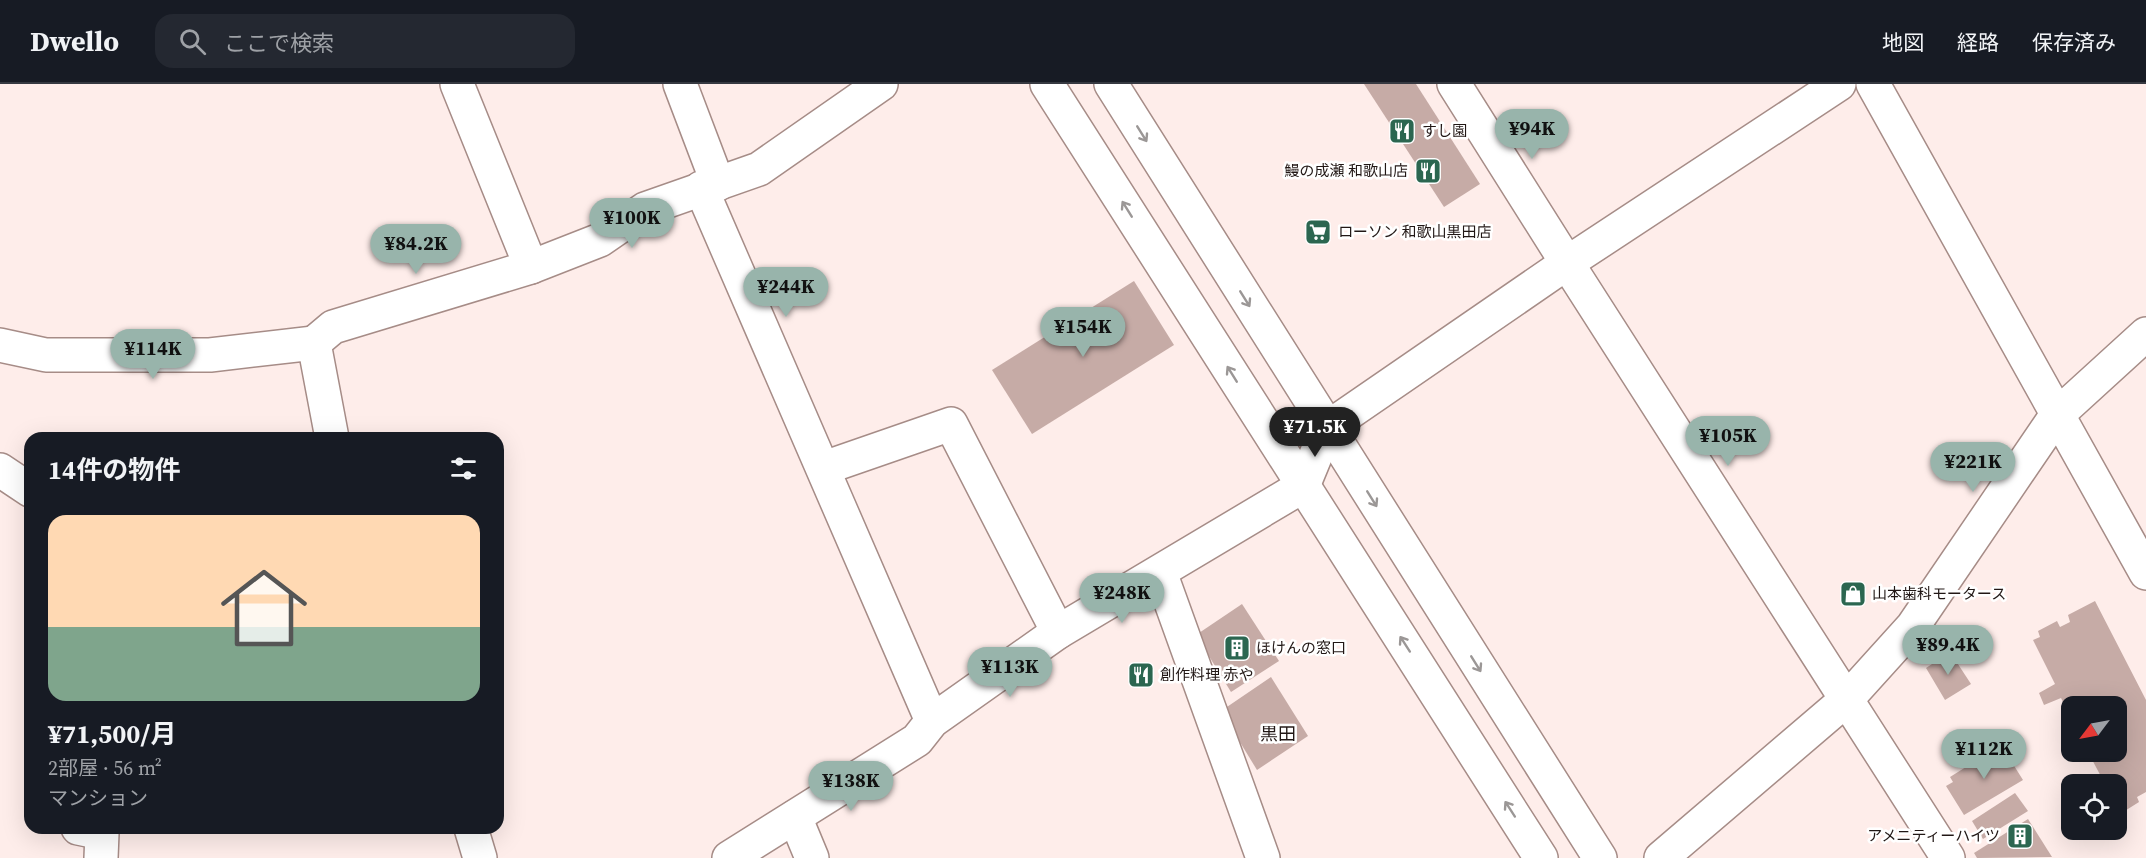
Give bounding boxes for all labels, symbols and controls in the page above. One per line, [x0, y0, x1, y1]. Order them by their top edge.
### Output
search box [155, 14, 575, 68]
text: Dwello [30, 22, 119, 60]
icon: search [176, 25, 209, 58]
text: ここで検索 [224, 28, 334, 58]
text: 地図 [1882, 28, 1924, 57]
text: 経路 [1957, 28, 1999, 57]
text: 保存済み [2032, 28, 2116, 57]
pin: ¥94K [1496, 109, 1568, 160]
text: ¥94K [1509, 114, 1555, 142]
restaurant icon: すし園 [1387, 116, 1417, 146]
place label: すし園 [1422, 120, 1467, 141]
one-way arrow [1135, 125, 1148, 142]
restaurant icon: 鰻の成瀬 和歌山店 [1413, 156, 1443, 186]
place label: 鰻の成瀬 和歌山店 [1285, 160, 1408, 181]
pin: ¥100K [590, 198, 674, 249]
one-way arrow [1121, 201, 1133, 218]
text: ¥100K [603, 203, 661, 231]
supermarket icon: ローソン 和歌山黒田店 [1303, 217, 1333, 247]
place label: ローソン 和歌山黒田店 [1338, 221, 1492, 242]
pin: ¥84.2K [367, 224, 465, 275]
text: ¥84.2K [384, 229, 448, 257]
pin: ¥244K [744, 267, 828, 318]
text: ¥244K [757, 272, 815, 300]
one-way arrow [1240, 290, 1252, 307]
pin: ¥154K [1041, 307, 1125, 358]
text: ¥154K [1054, 312, 1112, 340]
pin: ¥114K [111, 329, 195, 380]
text: ¥114K [124, 334, 182, 362]
one-way arrow [1225, 366, 1237, 383]
pin: ¥71.5K [1266, 407, 1364, 458]
text: ¥71.5K [1283, 412, 1347, 440]
pin: ¥105K [1686, 416, 1770, 467]
text: ¥105K [1699, 421, 1757, 449]
pin: ¥221K [1931, 442, 2015, 493]
text: ¥221K [1944, 447, 2002, 475]
text: 14件の物件 [48, 452, 180, 488]
icon: filters [447, 452, 480, 485]
one-way arrow [1366, 490, 1378, 507]
icon: home [210, 554, 318, 662]
pin: ¥248K [1080, 573, 1164, 624]
text: ¥248K [1093, 578, 1151, 606]
shop icon: 山本歯科モータース [1838, 579, 1868, 609]
place label: 山本歯科モータース [1872, 583, 2006, 604]
pin: ¥89.4K [1899, 625, 1997, 676]
text: ¥89.4K [1916, 630, 1980, 658]
building icon: ほけんの窓口 [1222, 633, 1252, 663]
one-way arrow [1398, 636, 1411, 653]
place label: ほけんの窓口 [1256, 637, 1346, 658]
pin: ¥113K [968, 647, 1052, 698]
text: ¥113K [981, 652, 1039, 680]
one-way arrow [1471, 655, 1483, 672]
restaurant icon: 創作料理 赤や [1126, 660, 1156, 690]
place label: 創作料理 赤や [1160, 664, 1254, 685]
north arrow [2061, 696, 2127, 762]
map controls [2061, 696, 2127, 840]
text: ¥71,500/月 [48, 716, 176, 752]
district label: 黒田 [1260, 721, 1296, 746]
pin: ¥112K [1942, 729, 2026, 780]
text: ¥112K [1955, 734, 2013, 762]
text: 2部屋 · 56 m² [48, 754, 162, 782]
pin: ¥138K [809, 761, 893, 812]
text: ¥138K [822, 766, 880, 794]
button: locate [2061, 774, 2127, 840]
text: マンション [48, 784, 148, 812]
one-way arrow [1503, 801, 1515, 818]
building icon: アメニティーハイツ [2005, 821, 2035, 851]
place label: アメニティーハイツ [1867, 825, 2000, 846]

